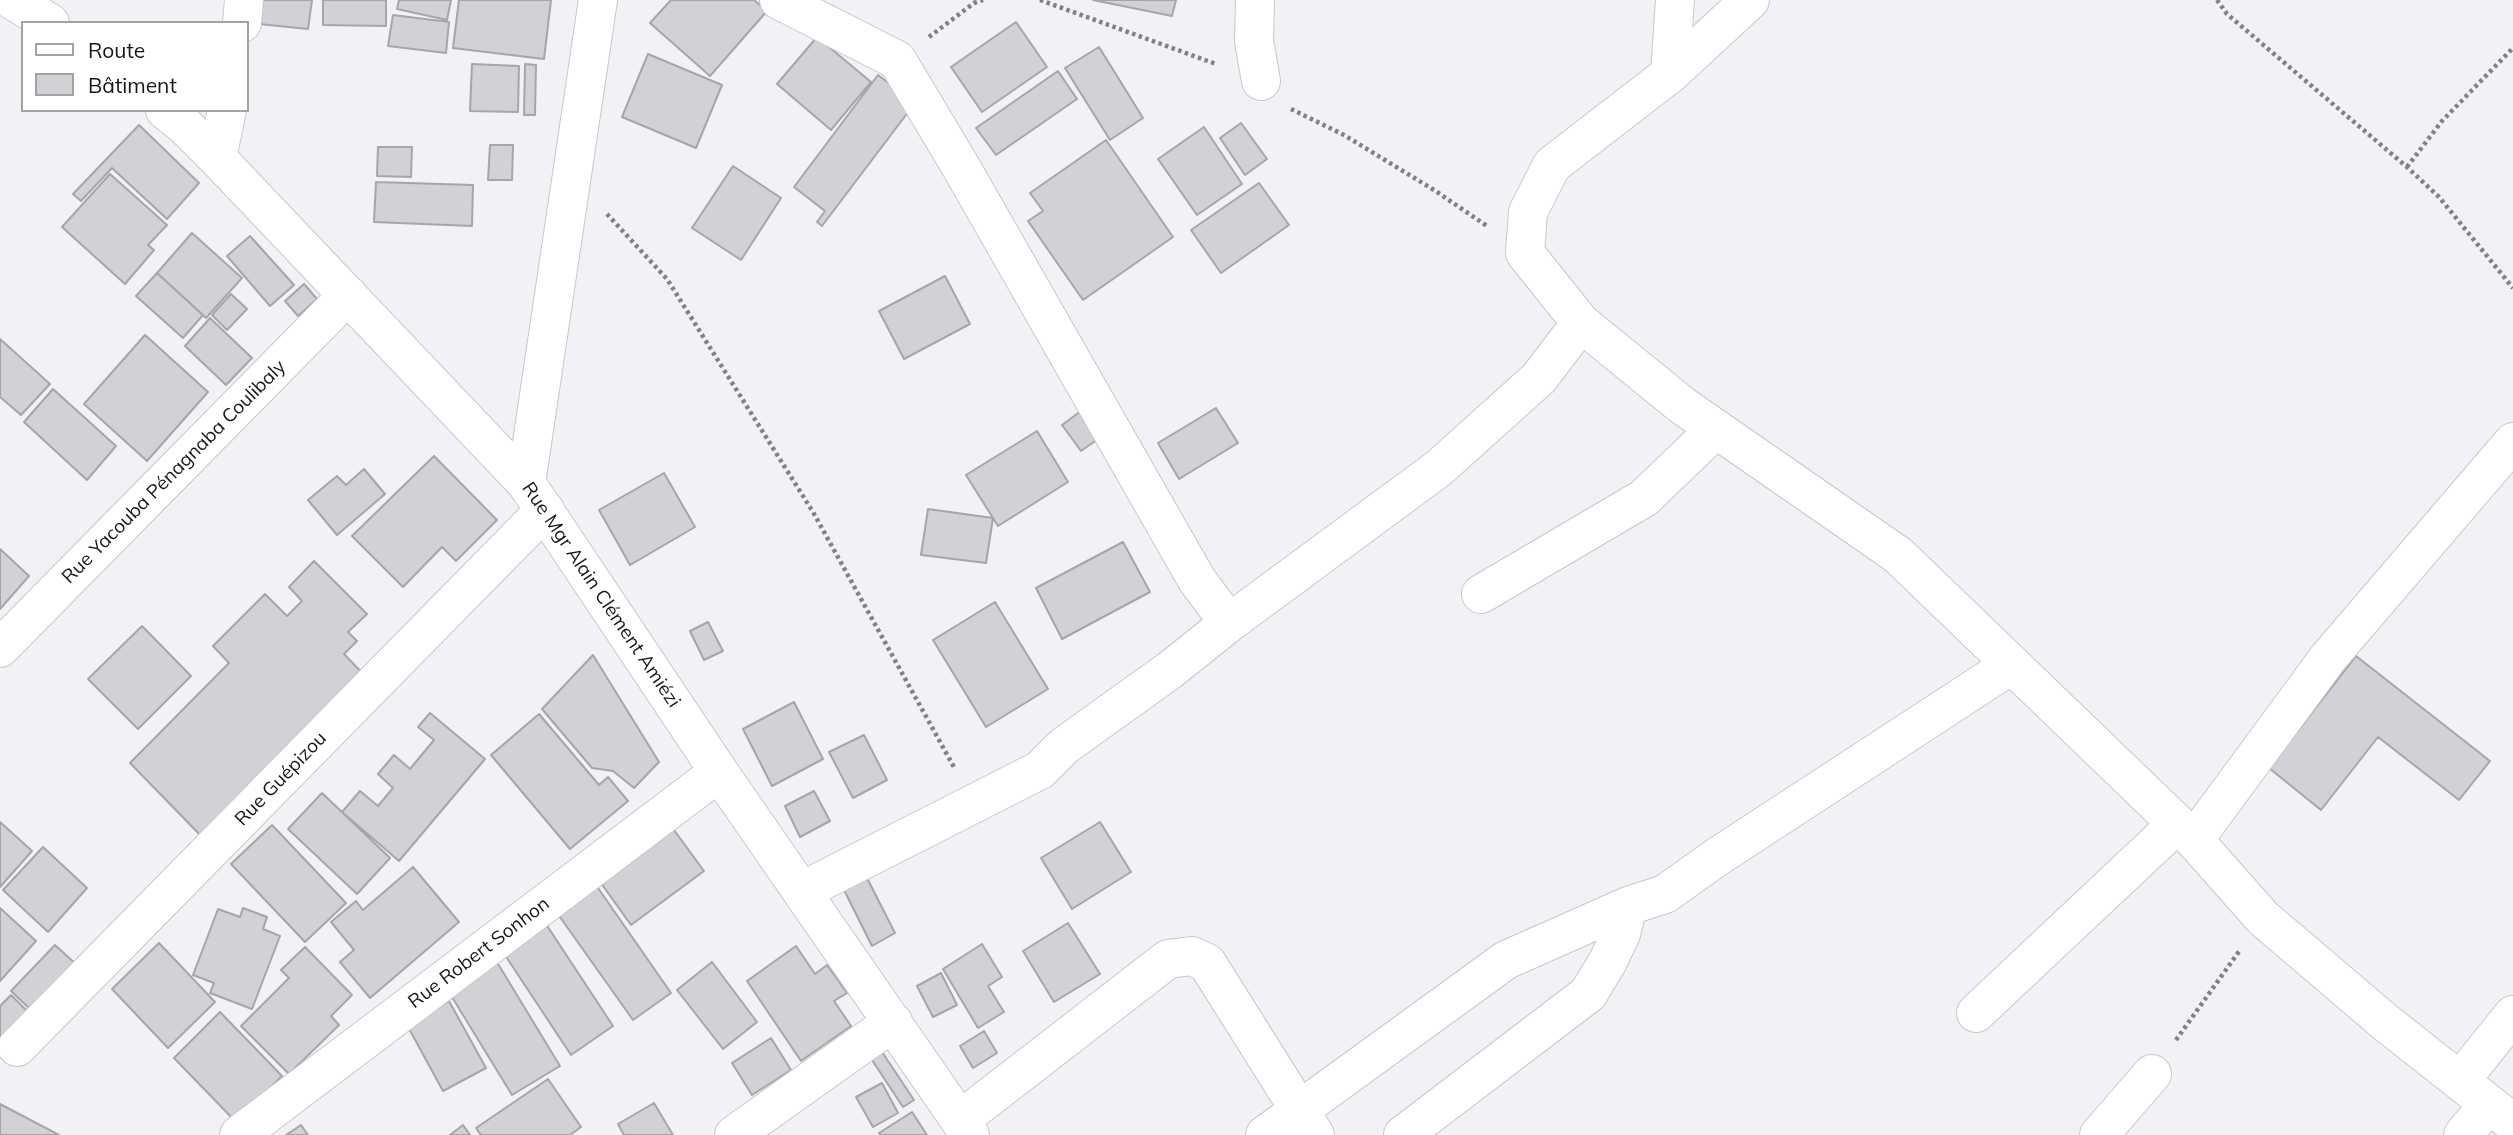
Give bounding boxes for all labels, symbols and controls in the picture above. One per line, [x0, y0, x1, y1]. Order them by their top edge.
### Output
legend [21, 21, 248, 112]
text: Route [88, 37, 145, 63]
text: Bâtiment [88, 72, 177, 98]
street label: Rue Yacouba Pénagnaba Coulibaly [57, 355, 291, 589]
street label: Rue Mgr Alain Clément Amiézi [517, 478, 685, 712]
street label: Rue Guépizou [230, 727, 332, 831]
street label: Rue Robert Sonhon [404, 892, 554, 1014]

